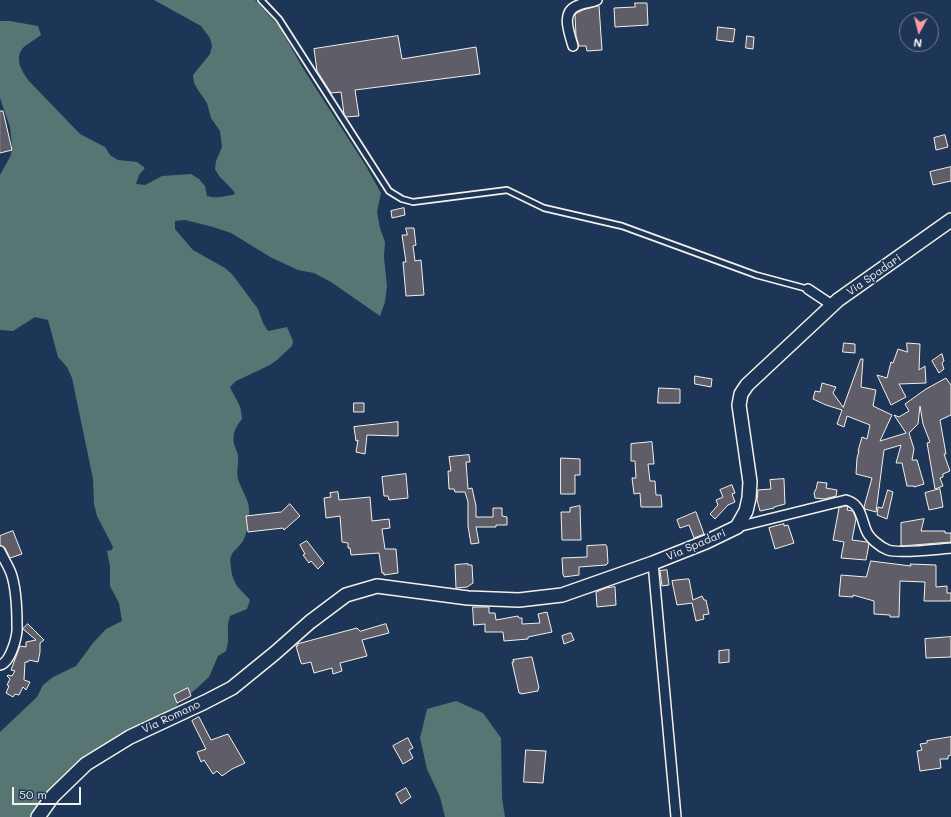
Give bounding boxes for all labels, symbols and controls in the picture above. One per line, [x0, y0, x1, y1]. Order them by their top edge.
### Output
north arrow [899, 12, 939, 52]
text: N [913, 35, 923, 51]
street label: Via Spadari [844, 251, 904, 299]
street label: Via Spadari [664, 527, 728, 563]
street label: Via Romano [140, 698, 202, 736]
scale bar [14, 779, 83, 805]
text: 50 m [19, 786, 47, 802]

